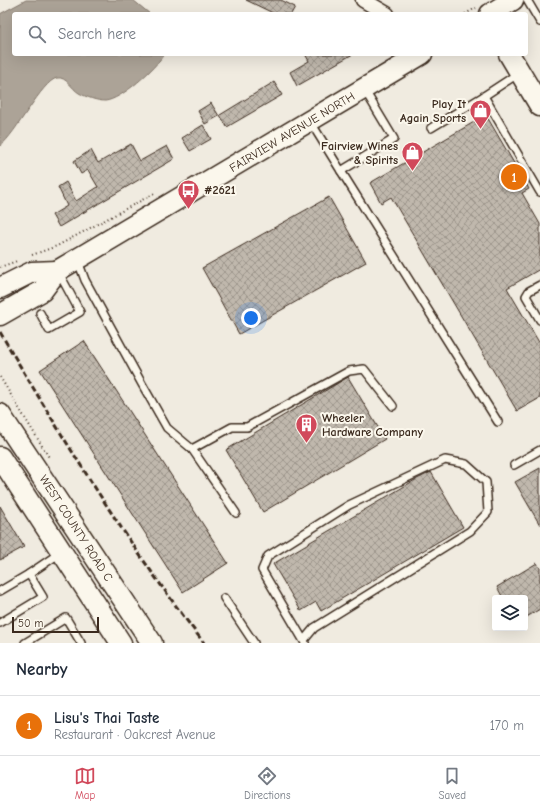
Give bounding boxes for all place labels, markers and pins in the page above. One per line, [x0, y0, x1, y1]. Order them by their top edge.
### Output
place label: Play It Again Sports [400, 97, 467, 125]
shop icon: Play It Again Sports [468, 98, 494, 131]
place label: Fairview Wines & Spirits [321, 139, 398, 167]
shop icon: Fairview Wines & Spirits [400, 140, 426, 173]
pin: 1 [501, 162, 527, 192]
bus stop icon: #2621 [176, 177, 202, 210]
place label: #2621 [204, 183, 236, 197]
place label: Wheeler Hardware Company [322, 411, 423, 439]
building icon: Wheeler Hardware Company [293, 412, 319, 445]

